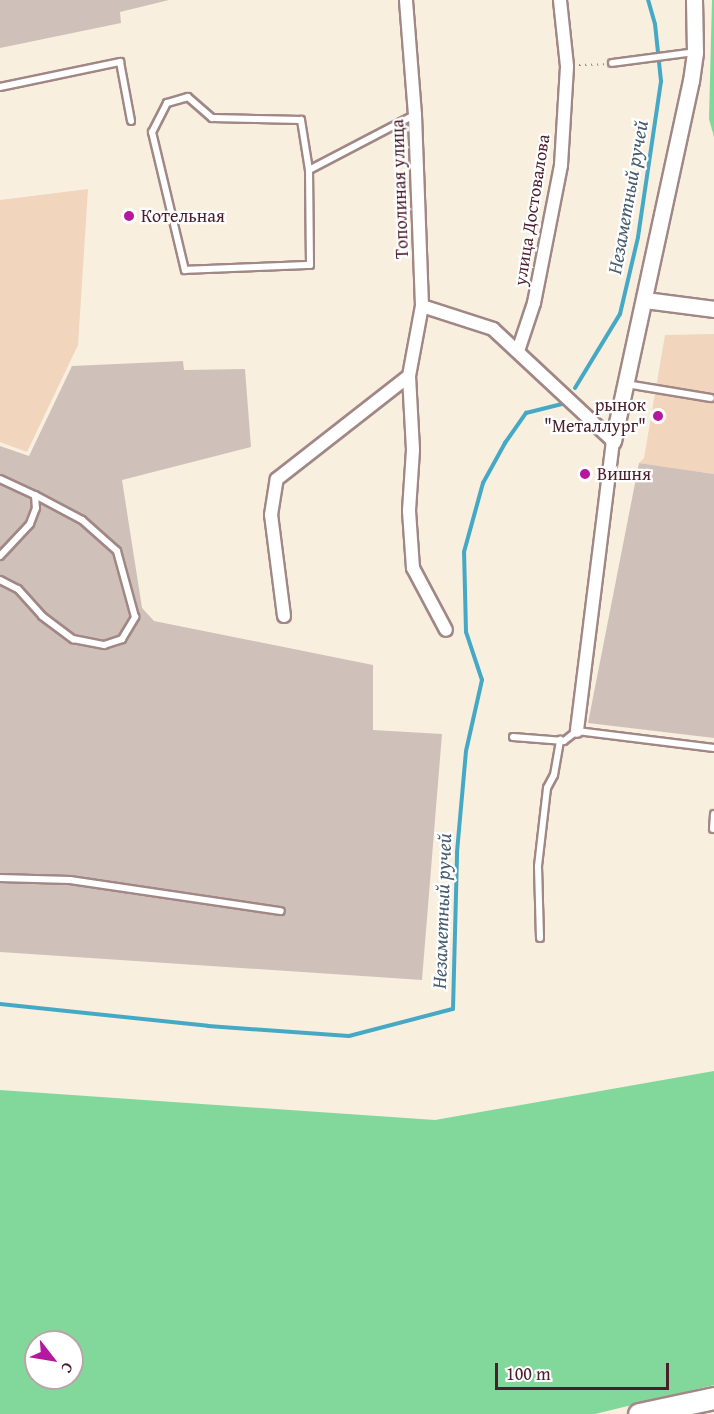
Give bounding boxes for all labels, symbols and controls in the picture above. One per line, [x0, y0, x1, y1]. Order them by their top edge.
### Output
water label: Незаметный ручей [602, 118, 652, 276]
street label: Тополиная улица [387, 119, 413, 259]
street label: улица Достовалова [509, 133, 555, 287]
place label: Котельная [141, 205, 225, 227]
marker: Котельная [122, 209, 136, 223]
place label: рынок "Металлург" [544, 395, 646, 438]
marker: рынок "Металлург" [651, 409, 665, 423]
place label: Вишня [597, 463, 651, 485]
marker: Вишня [578, 467, 592, 481]
water label: Незаметный ручей [426, 833, 456, 989]
north arrow [24, 1330, 84, 1390]
scale bar [498, 1351, 672, 1389]
text: С [55, 1358, 80, 1378]
text: 100 m [506, 1360, 551, 1387]

